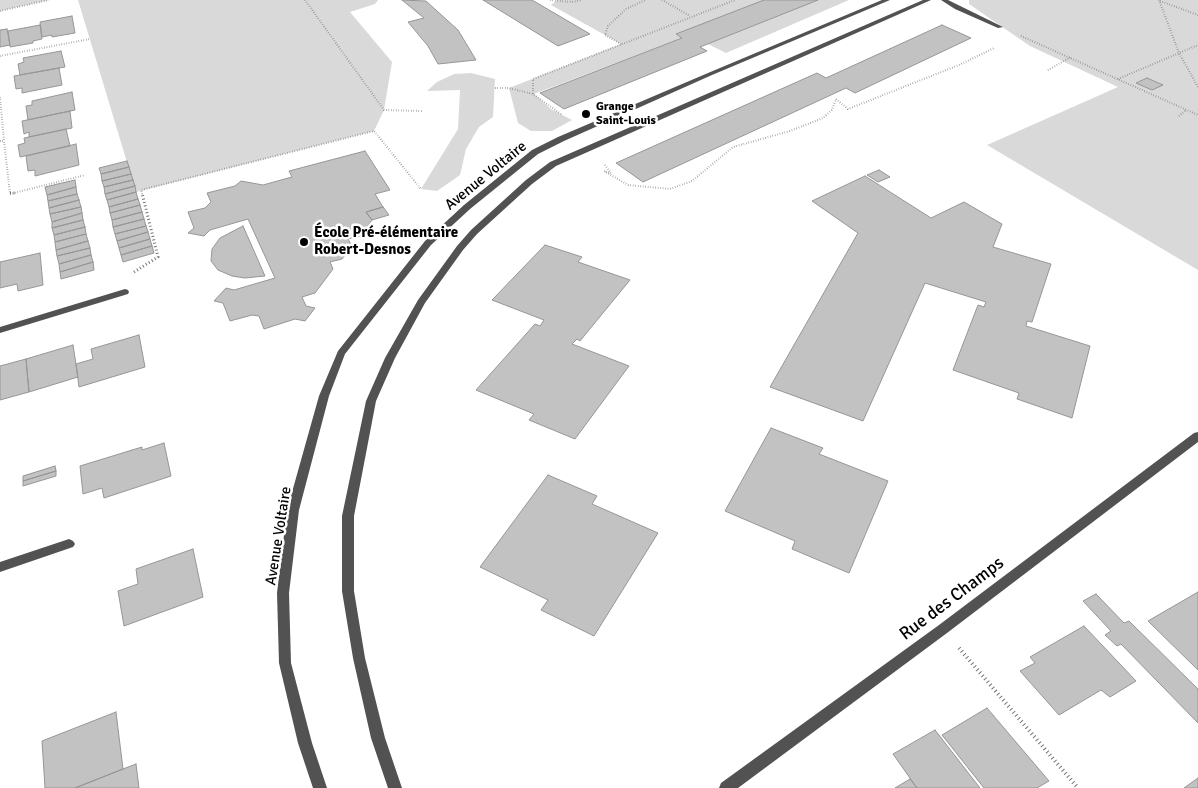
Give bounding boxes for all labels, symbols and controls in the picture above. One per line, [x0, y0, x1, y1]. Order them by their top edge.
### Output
place label: Grange Saint-Louis [596, 100, 656, 128]
marker: Grange Saint-Louis [580, 108, 592, 120]
street label: Avenue Voltaire [442, 138, 530, 214]
place label: École Pré-élémentaire Robert-Desnos [314, 224, 458, 259]
marker: École Pré-élémentaire Robert-Desnos [298, 236, 310, 248]
street label: Avenue Voltaire [262, 485, 296, 587]
street label: Rue des Champs [896, 553, 1008, 645]

